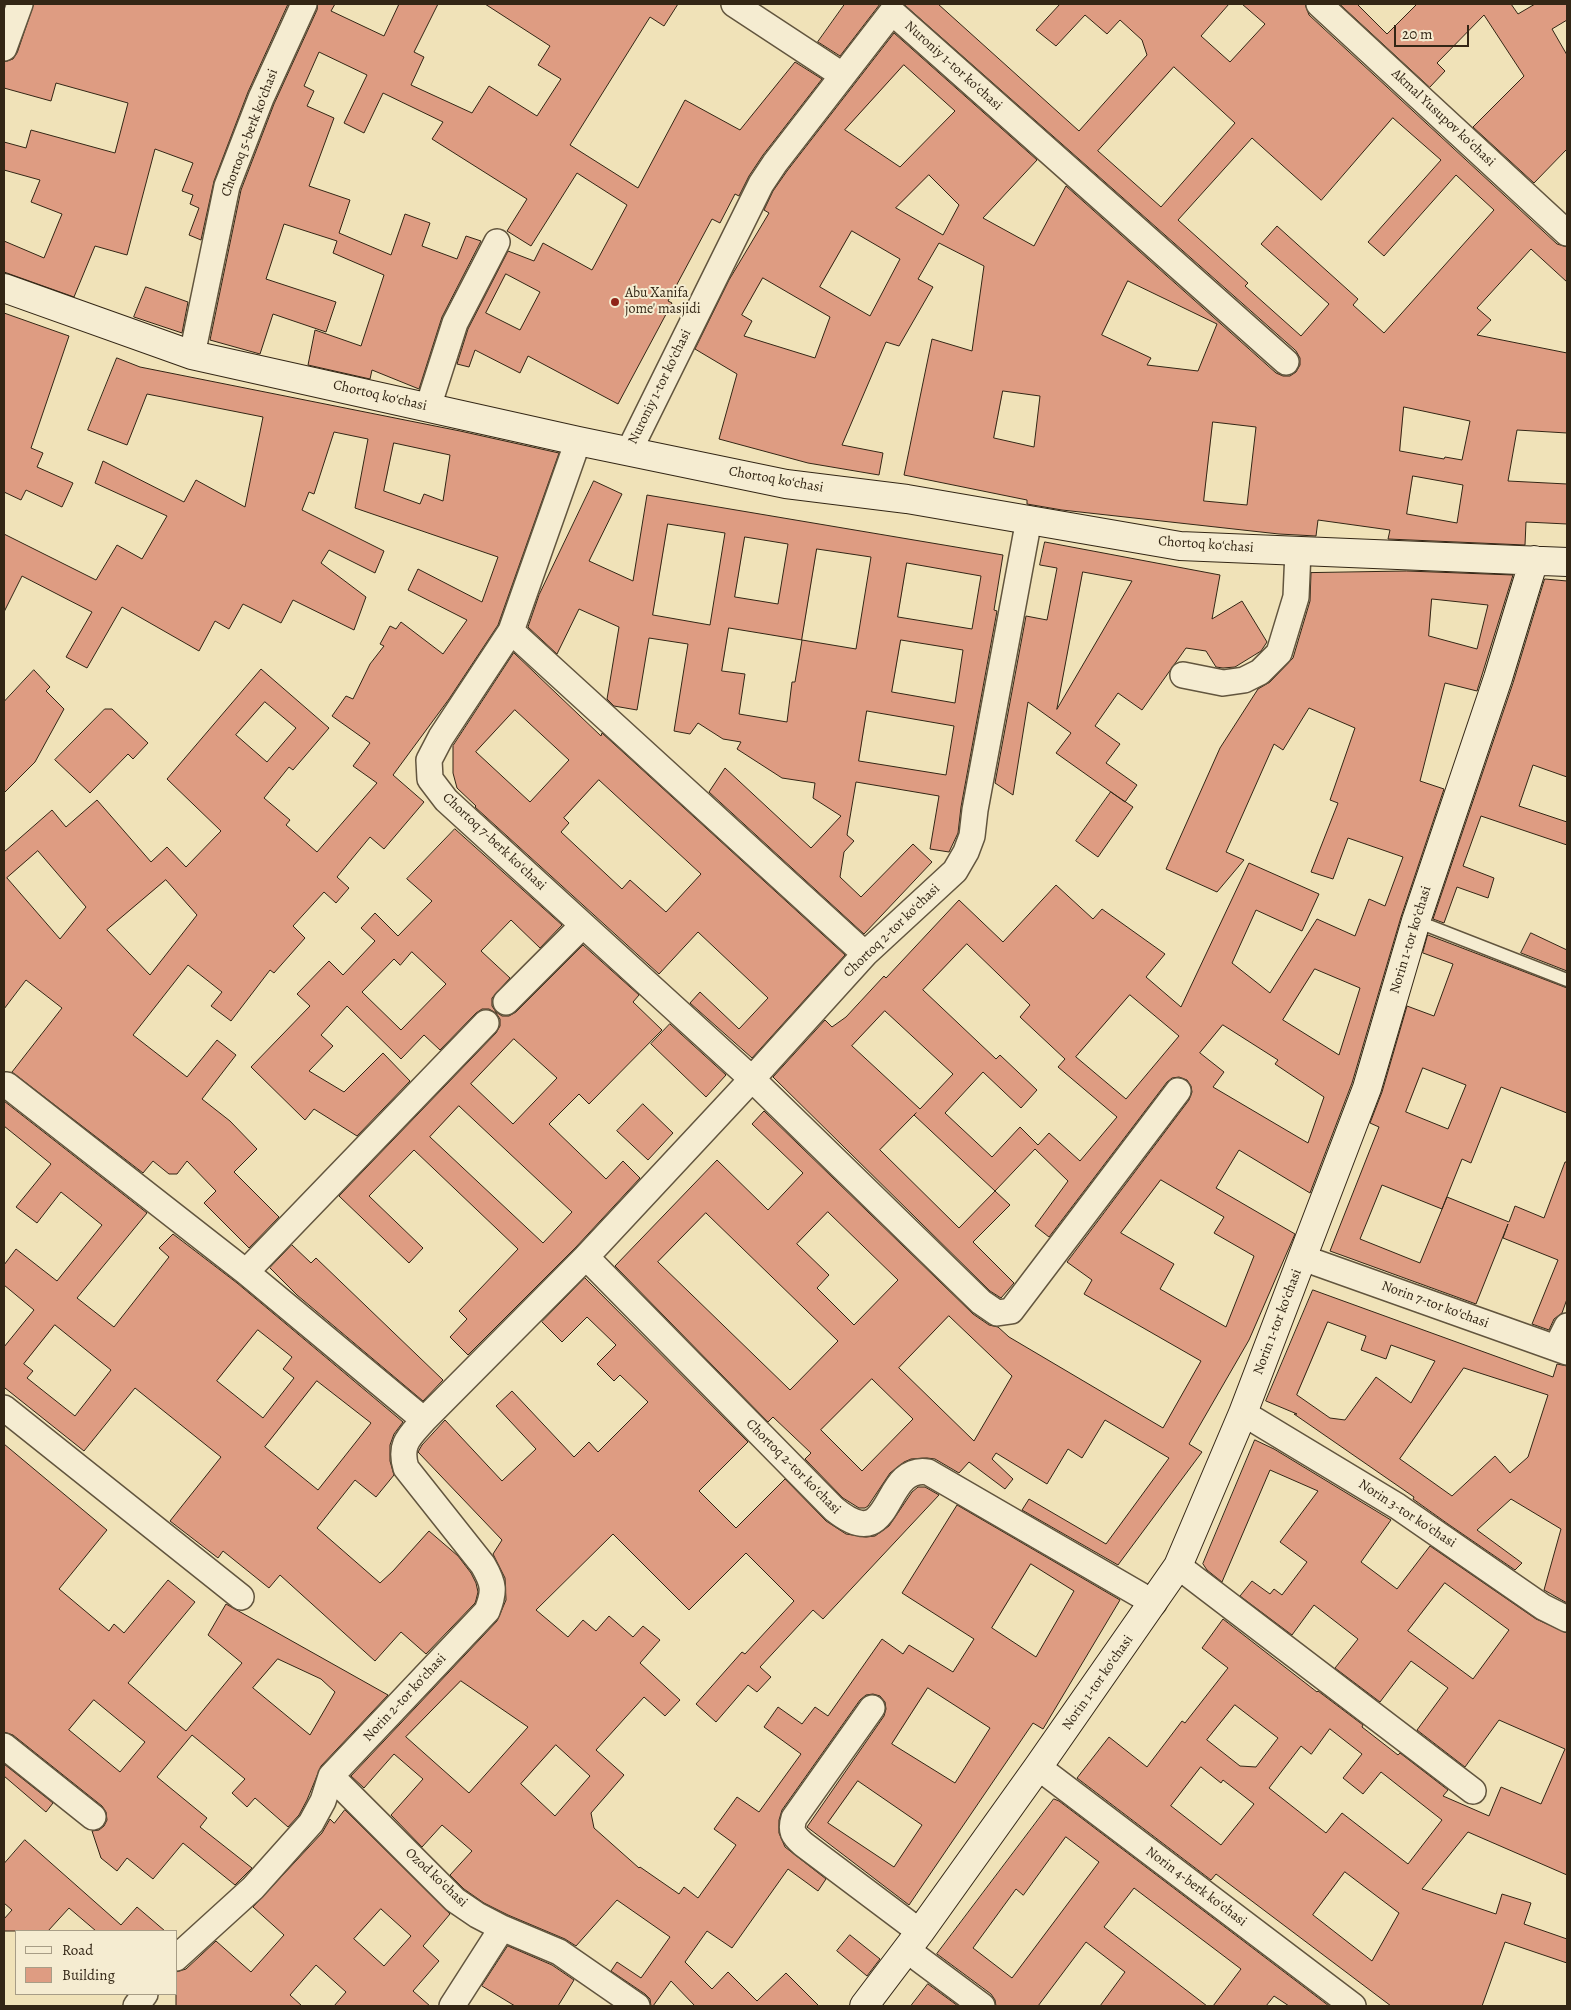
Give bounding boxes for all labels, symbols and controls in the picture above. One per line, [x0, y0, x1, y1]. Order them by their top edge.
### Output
scale bar [1396, 15, 1471, 47]
street label: Nuroniy 1-tor koʻchasi [901, 18, 1005, 114]
text: 20 m [1402, 24, 1433, 44]
street label: Akmal Yusupov koʻchasi [1388, 66, 1498, 170]
street label: Chortoq 5-berk koʻchasi [218, 67, 282, 199]
place label: Abu Xanifa jome' masjidi [625, 286, 701, 318]
marker: Abu Xanifa jome' masjidi [609, 296, 621, 308]
street label: Nuroniy 1-tor koʻchasi [625, 327, 695, 447]
street label: Chortoq koʻchasi [331, 377, 429, 415]
street label: Chortoq koʻchasi [727, 463, 825, 497]
street label: Chortoq koʻchasi [1158, 533, 1254, 557]
street label: Chortoq 7-berk koʻchasi [439, 790, 549, 894]
street label: Chortoq 2-tor koʻchasi [840, 881, 944, 981]
street label: Norin 1-tor koʻchasi [1387, 884, 1435, 996]
street label: Norin 1-tor koʻchasi [1250, 1267, 1306, 1377]
street label: Norin 7-tor koʻchasi [1379, 1278, 1491, 1332]
street label: Chortoq 2-tor koʻchasi [742, 1416, 844, 1518]
street label: Norin 3-tor koʻchasi [1355, 1476, 1459, 1552]
street label: Norin 1-tor koʻchasi [1059, 1632, 1137, 1734]
street label: Norin 2-tor koʻchasi [360, 1651, 450, 1745]
street label: Norin 4-berk koʻchasi [1142, 1843, 1250, 1931]
street label: Ozod koʻchasi [401, 1845, 471, 1911]
legend [15, 1930, 178, 1995]
text: Road [62, 1940, 93, 1960]
text: Building [62, 1965, 115, 1985]

